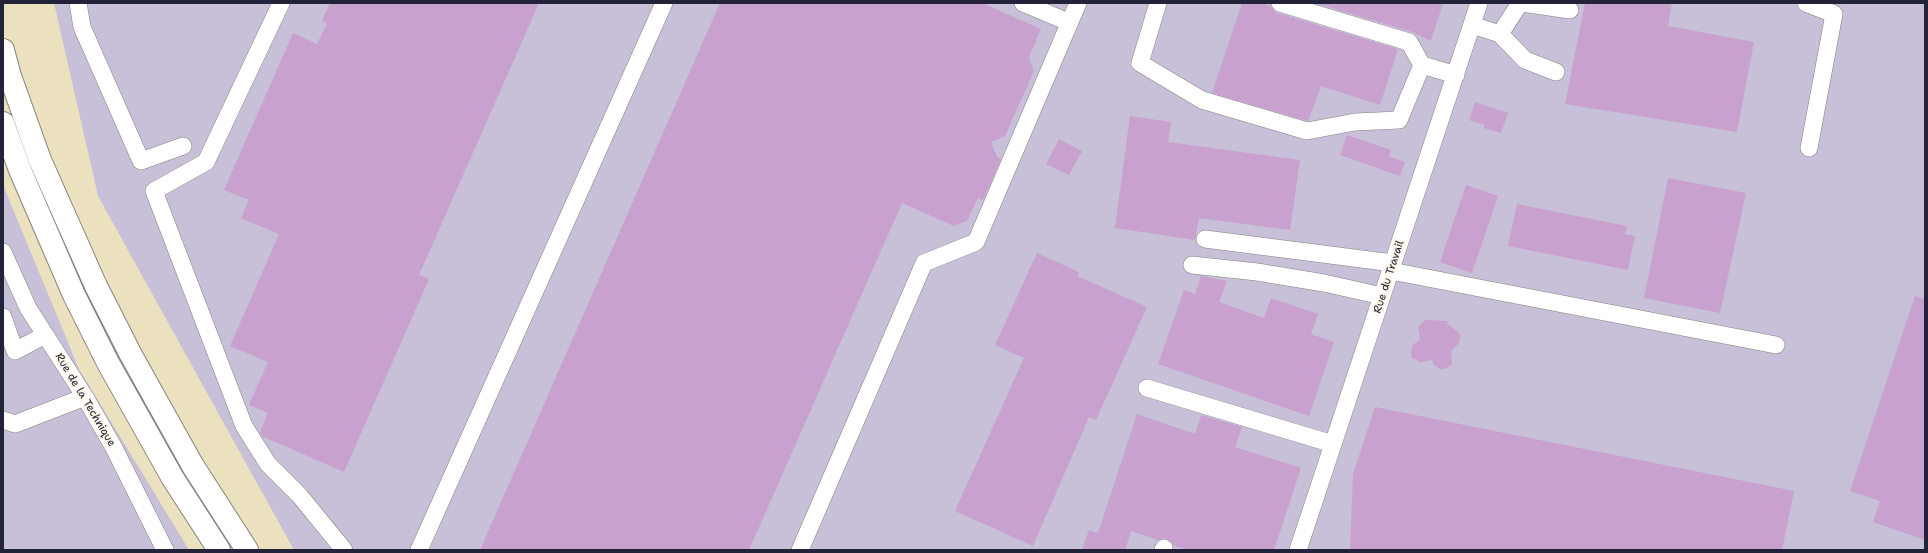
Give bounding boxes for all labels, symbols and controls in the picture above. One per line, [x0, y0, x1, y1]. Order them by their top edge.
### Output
street label: Rue du Travail [1371, 239, 1407, 315]
street label: Rue de la Technique [52, 351, 118, 449]

